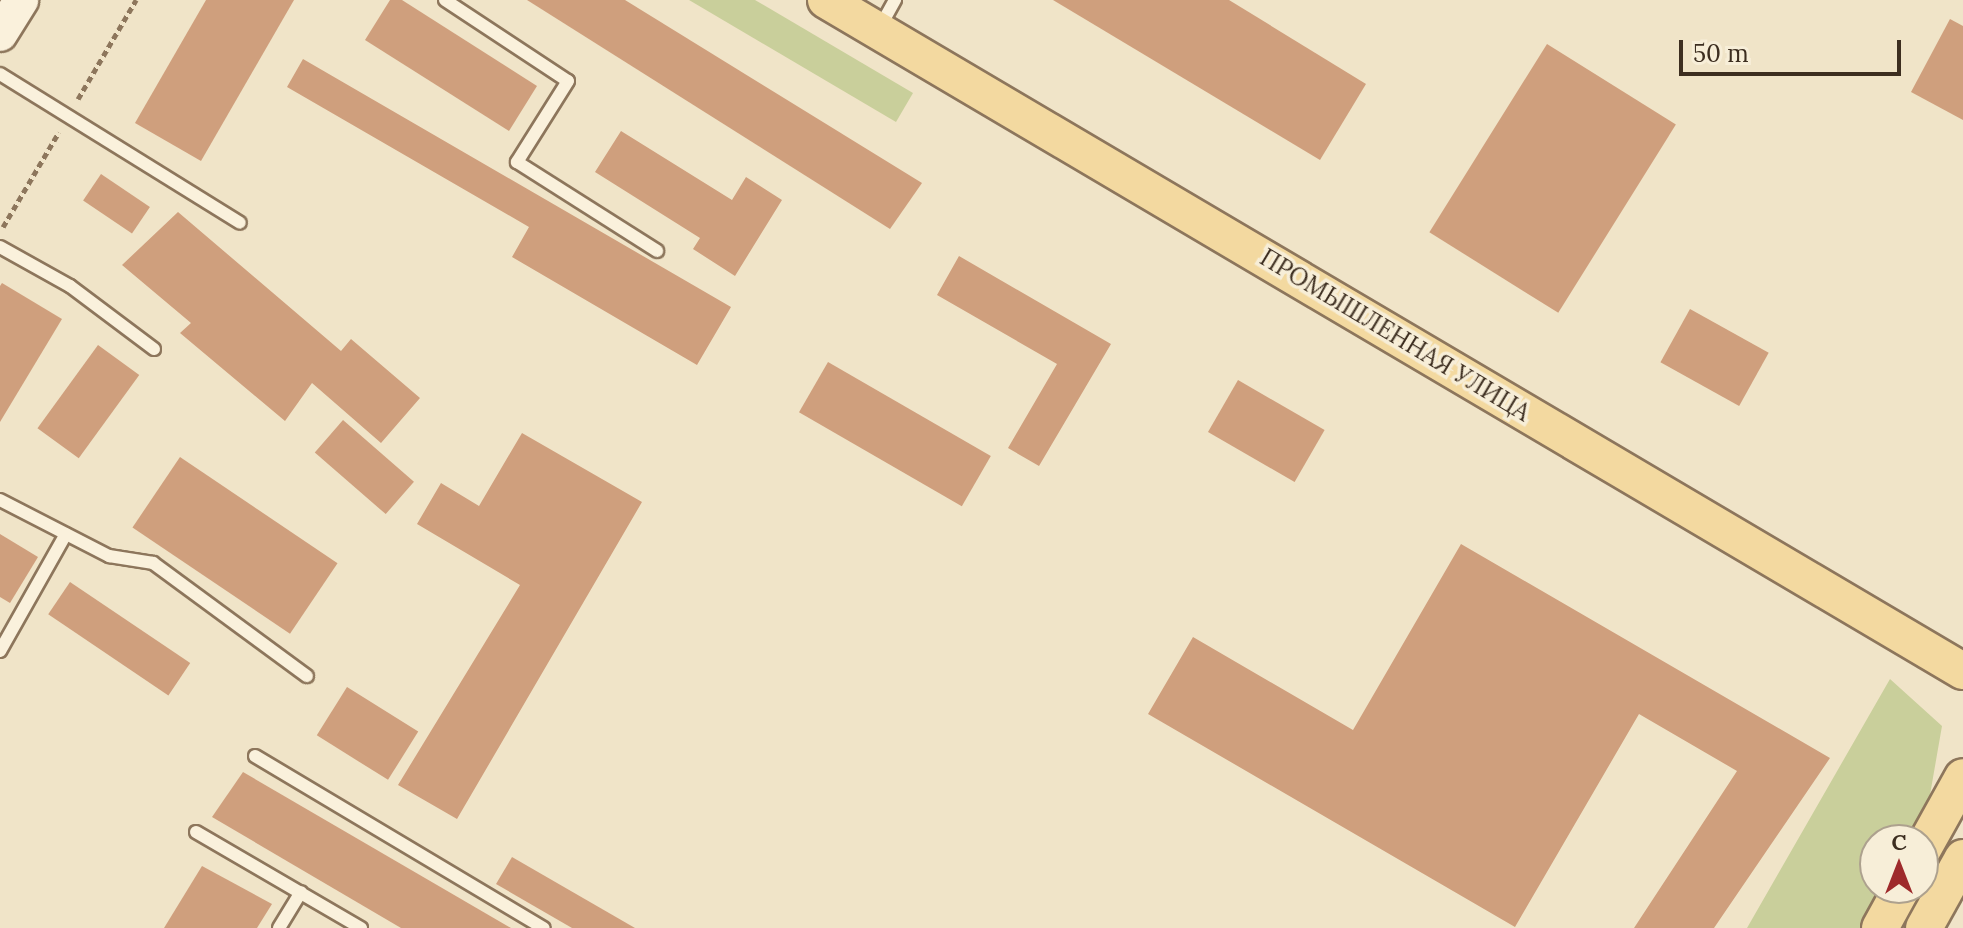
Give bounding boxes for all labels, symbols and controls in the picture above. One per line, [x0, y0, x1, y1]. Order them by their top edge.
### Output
scale bar [1683, 24, 1905, 74]
text: 50 m [1693, 38, 1749, 69]
street label: ПРОМЫШЛЕННАЯ УЛИЦА [1255, 243, 1535, 427]
north arrow [1859, 824, 1939, 904]
text: С [1891, 828, 1907, 856]

